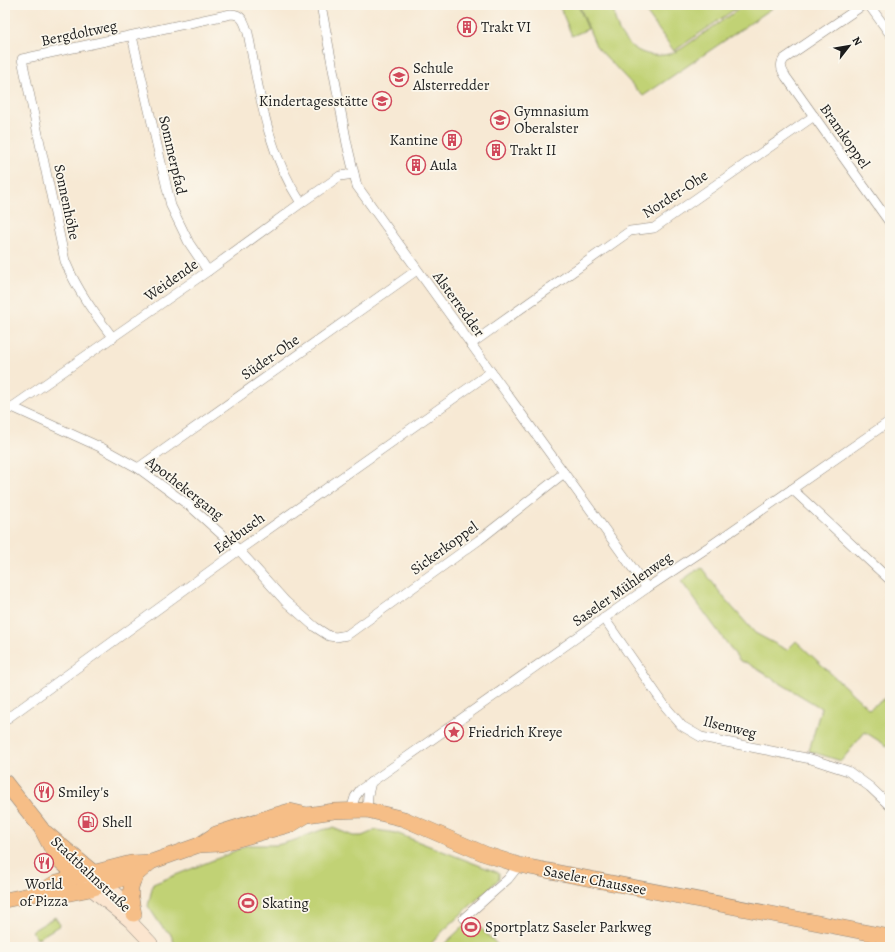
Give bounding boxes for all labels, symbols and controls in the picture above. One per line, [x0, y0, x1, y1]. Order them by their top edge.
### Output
street label: Bergdoltweg [39, 15, 119, 51]
building icon: Trakt VI [456, 16, 478, 38]
place label: Trakt VI [481, 17, 531, 37]
north arrow [829, 26, 869, 66]
text: N [849, 34, 866, 48]
place label: Schule Alsterredder [412, 58, 490, 95]
school or university icon: Schule Alsterredder [388, 66, 410, 88]
school or university icon: Kindertagesstätte [371, 90, 393, 112]
place label: Kindertagesstätte [259, 91, 368, 111]
street label: Bramkoppel [815, 100, 875, 173]
place label: Gymnasium Oberalster [514, 101, 589, 138]
school or university icon: Gymnasium Oberalster [489, 109, 511, 131]
street label: Sommerpfad [154, 114, 192, 197]
building icon: Kantine [441, 129, 463, 151]
place label: Kantine [389, 130, 438, 150]
building icon: Trakt II [485, 139, 507, 161]
place label: Trakt II [510, 140, 557, 160]
building icon: Aula [405, 154, 427, 176]
place label: Aula [429, 155, 457, 175]
street label: Sonnenhöhe [49, 162, 85, 242]
street label: Norder-Ohe [638, 165, 712, 223]
street label: Weidende [139, 254, 202, 306]
street label: Alsterredder [428, 266, 490, 341]
street label: Süder-Ohe [237, 329, 303, 384]
street label: Apothekergang [141, 451, 228, 525]
street label: Eekbusch [209, 508, 269, 558]
street label: Sickerkoppel [406, 517, 482, 579]
street label: Saseler Mühlenweg [568, 547, 676, 631]
street label: Ilsenweg [701, 711, 759, 743]
place icon: Friedrich Kreye [443, 721, 465, 743]
place label: Friedrich Kreye [468, 722, 563, 742]
restaurant icon: Smiley's [33, 781, 55, 803]
place label: Smiley's [58, 782, 109, 802]
fuel station icon: Shell [77, 811, 99, 833]
place label: Shell [102, 812, 132, 832]
street label: Stadtbahnstraße [47, 832, 136, 917]
restaurant icon: World of Pizza [33, 852, 55, 874]
street label: Saseler Chaussee [542, 860, 648, 900]
place label: World of Pizza [20, 874, 68, 911]
sports icon: Skating [237, 892, 259, 914]
place label: Skating [262, 893, 309, 913]
sports icon: Sportplatz Saseler Parkweg [460, 916, 482, 938]
place label: Sportplatz Saseler Parkweg [485, 917, 652, 937]

